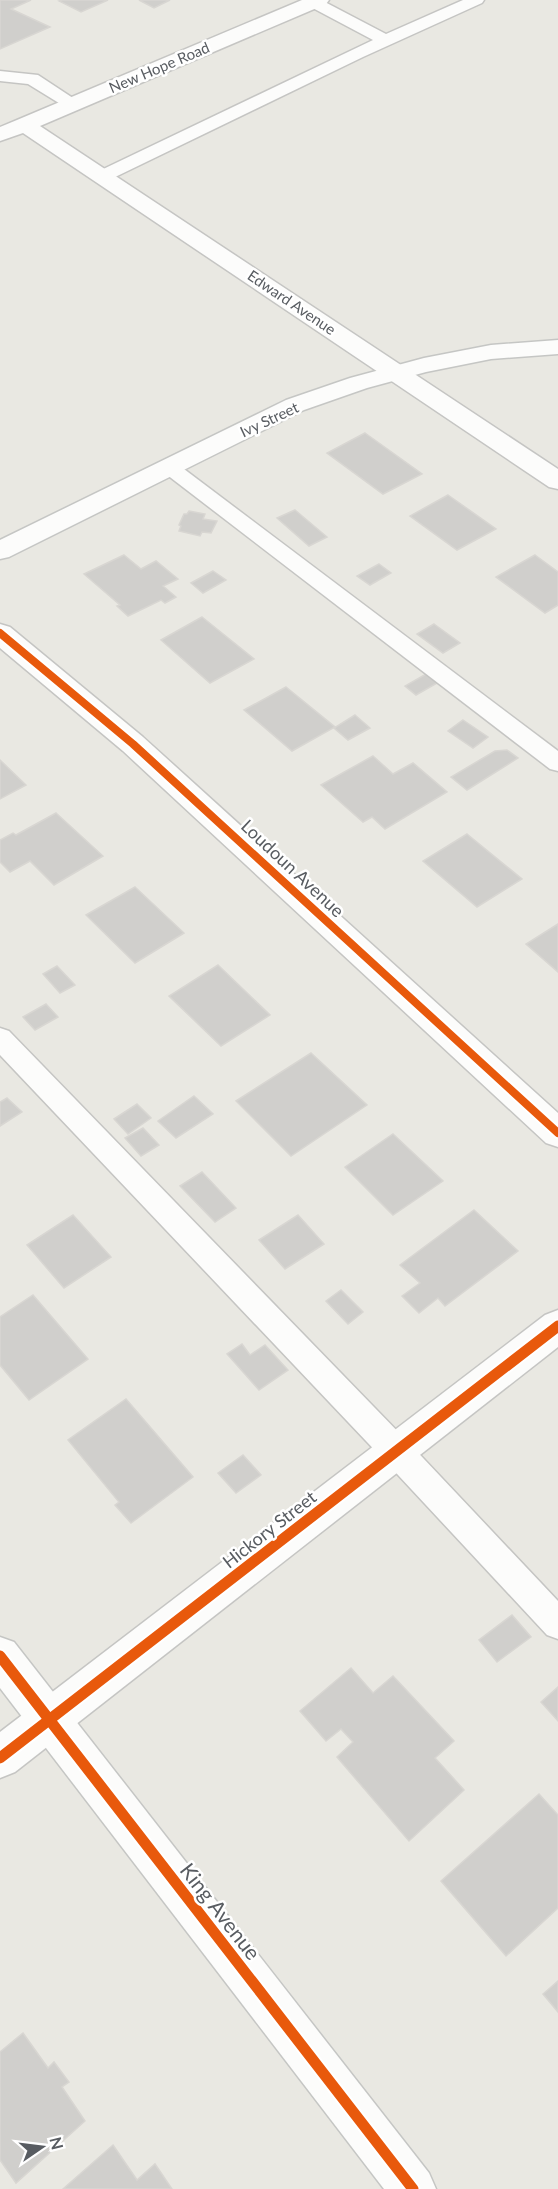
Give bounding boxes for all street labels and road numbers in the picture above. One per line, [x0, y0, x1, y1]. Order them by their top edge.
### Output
street label: New Hope Road [106, 38, 212, 96]
street label: Edward Avenue [244, 266, 340, 338]
street label: Ivy Street [237, 397, 302, 440]
street label: Loudoun Avenue [237, 815, 349, 921]
street label: Hickory Street [218, 1485, 321, 1572]
street label: King Avenue [176, 1858, 266, 1964]

